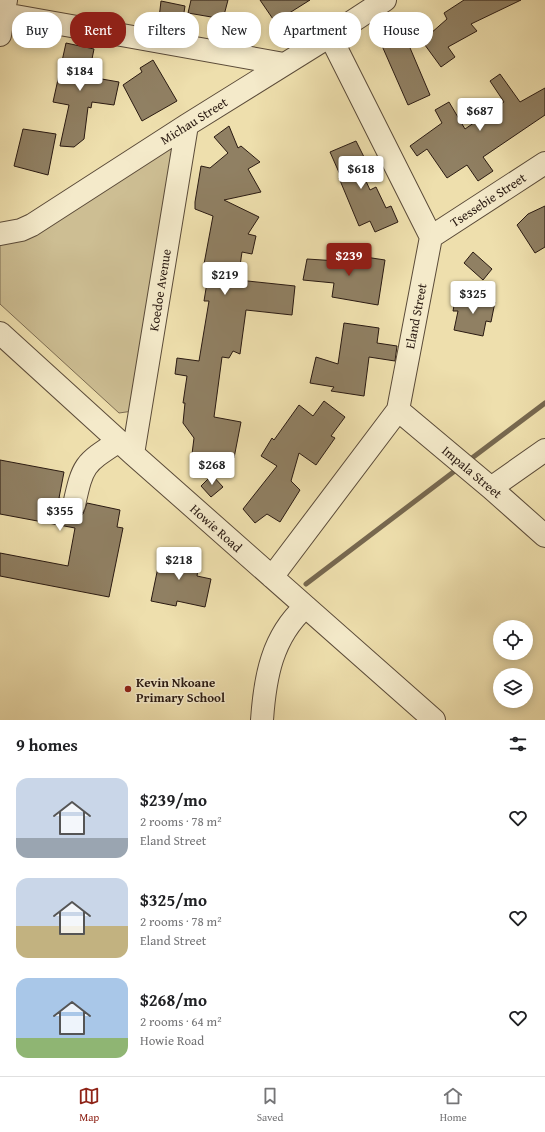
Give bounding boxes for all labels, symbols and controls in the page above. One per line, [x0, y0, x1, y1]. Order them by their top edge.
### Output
chip: Buy [12, 12, 62, 48]
chip: Rent [70, 12, 126, 48]
chip: Filters [134, 12, 199, 48]
chip: New [207, 12, 261, 48]
chip: Apartment [269, 12, 361, 48]
chip: House [369, 12, 433, 48]
pin: $184 [56, 58, 104, 92]
text: $184 [67, 61, 93, 80]
street label: Michau Street [157, 93, 232, 149]
pin: $687 [456, 98, 504, 132]
text: $687 [467, 101, 493, 120]
pin: $618 [337, 156, 385, 190]
text: $618 [348, 159, 374, 178]
street label: Tsessebie Street [446, 168, 530, 232]
pin: $239 [325, 243, 373, 277]
text: $239 [336, 246, 362, 265]
street label: Koedoe Avenue [144, 248, 176, 332]
pin: $219 [201, 262, 249, 296]
text: $219 [212, 265, 238, 284]
street label: Eland Street [400, 281, 432, 350]
pin: $325 [449, 281, 497, 315]
text: $325 [460, 284, 486, 303]
street label: Impala Street [438, 441, 507, 503]
pin: $268 [188, 452, 236, 486]
text: $268 [199, 455, 225, 474]
pin: $355 [36, 498, 84, 532]
street label: Howie Road [186, 499, 246, 557]
text: $355 [47, 501, 73, 520]
pin: $218 [155, 547, 203, 581]
text: $218 [166, 550, 192, 569]
map controls [493, 620, 533, 708]
button: locate [493, 620, 533, 660]
button: layers [493, 668, 533, 708]
place label: Kevin Nkoane Primary School [136, 673, 225, 707]
marker: Kevin Nkoane Primary School [123, 684, 133, 694]
text: 9 homes [16, 732, 78, 757]
icon: filters [507, 733, 529, 755]
text: $239/mo [140, 787, 207, 812]
icon: home [48, 794, 96, 842]
icon: heart [507, 807, 529, 829]
text: 2 rooms · 78 m² [140, 812, 222, 831]
text: Eland Street [140, 831, 206, 850]
text: $325/mo [140, 887, 207, 912]
icon: home [48, 894, 96, 942]
icon: heart [507, 907, 529, 929]
text: 2 rooms · 78 m² [140, 912, 222, 931]
text: Eland Street [140, 931, 206, 950]
text: $268/mo [140, 987, 207, 1012]
icon: home [48, 994, 96, 1042]
icon: heart [507, 1007, 529, 1029]
text: 2 rooms · 64 m² [140, 1012, 222, 1031]
text: Howie Road [140, 1031, 204, 1050]
tab: Map [78, 1085, 100, 1125]
tab: Saved [257, 1085, 283, 1125]
tab: Home [440, 1085, 467, 1125]

